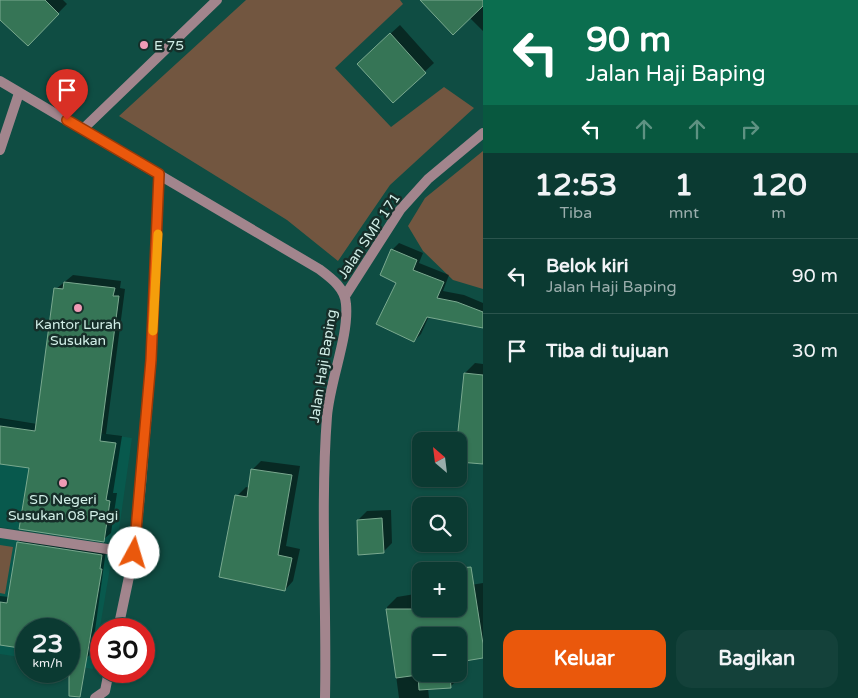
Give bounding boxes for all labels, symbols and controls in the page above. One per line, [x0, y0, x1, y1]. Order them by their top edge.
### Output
text: 90 m [586, 19, 671, 61]
icon: left [503, 20, 568, 85]
place label: E 75 [154, 37, 184, 54]
marker: E 75 [138, 39, 150, 51]
text: Jalan Haji Baping [586, 61, 766, 87]
pin [46, 69, 88, 120]
icon: arrive [53, 76, 81, 104]
icon: left [577, 115, 605, 143]
icon: ahead [630, 115, 658, 143]
icon: ahead [683, 115, 711, 143]
icon: right [736, 115, 764, 143]
text: 12:53 [534, 167, 617, 204]
text: 1 [674, 167, 693, 204]
text: 120 [750, 167, 807, 204]
street label: Jalan SMP 171 [334, 190, 404, 282]
text: Tiba [559, 203, 592, 223]
text: mnt [669, 203, 699, 223]
text: m [771, 203, 786, 223]
text: Belok kiri [546, 255, 629, 277]
icon: left [503, 262, 531, 290]
text: 90 m [792, 265, 838, 287]
text: Jalan Haji Baping [546, 277, 677, 297]
marker: Kantor Lurah Susukan [72, 302, 84, 314]
street label: Jalan Haji Baping [306, 308, 340, 424]
place label: Kantor Lurah Susukan [35, 316, 121, 349]
icon: arrive [503, 337, 531, 365]
text: Tiba di tujuan [546, 340, 669, 362]
text: 30 m [792, 340, 838, 362]
north arrow [412, 432, 468, 488]
map controls [412, 432, 467, 682]
marker: SD Negeri Susukan 08 Pagi [57, 477, 69, 489]
place label: SD Negeri Susukan 08 Pagi [8, 491, 118, 524]
button: search [412, 497, 467, 552]
position arrow [107, 526, 159, 578]
button: + [412, 562, 467, 617]
speed limit sign: 30 [90, 618, 155, 683]
button: − [412, 627, 467, 682]
text: 23 [32, 629, 63, 659]
button: Keluar [503, 630, 666, 688]
button: Bagikan [676, 630, 838, 688]
text: km/h [32, 656, 63, 670]

